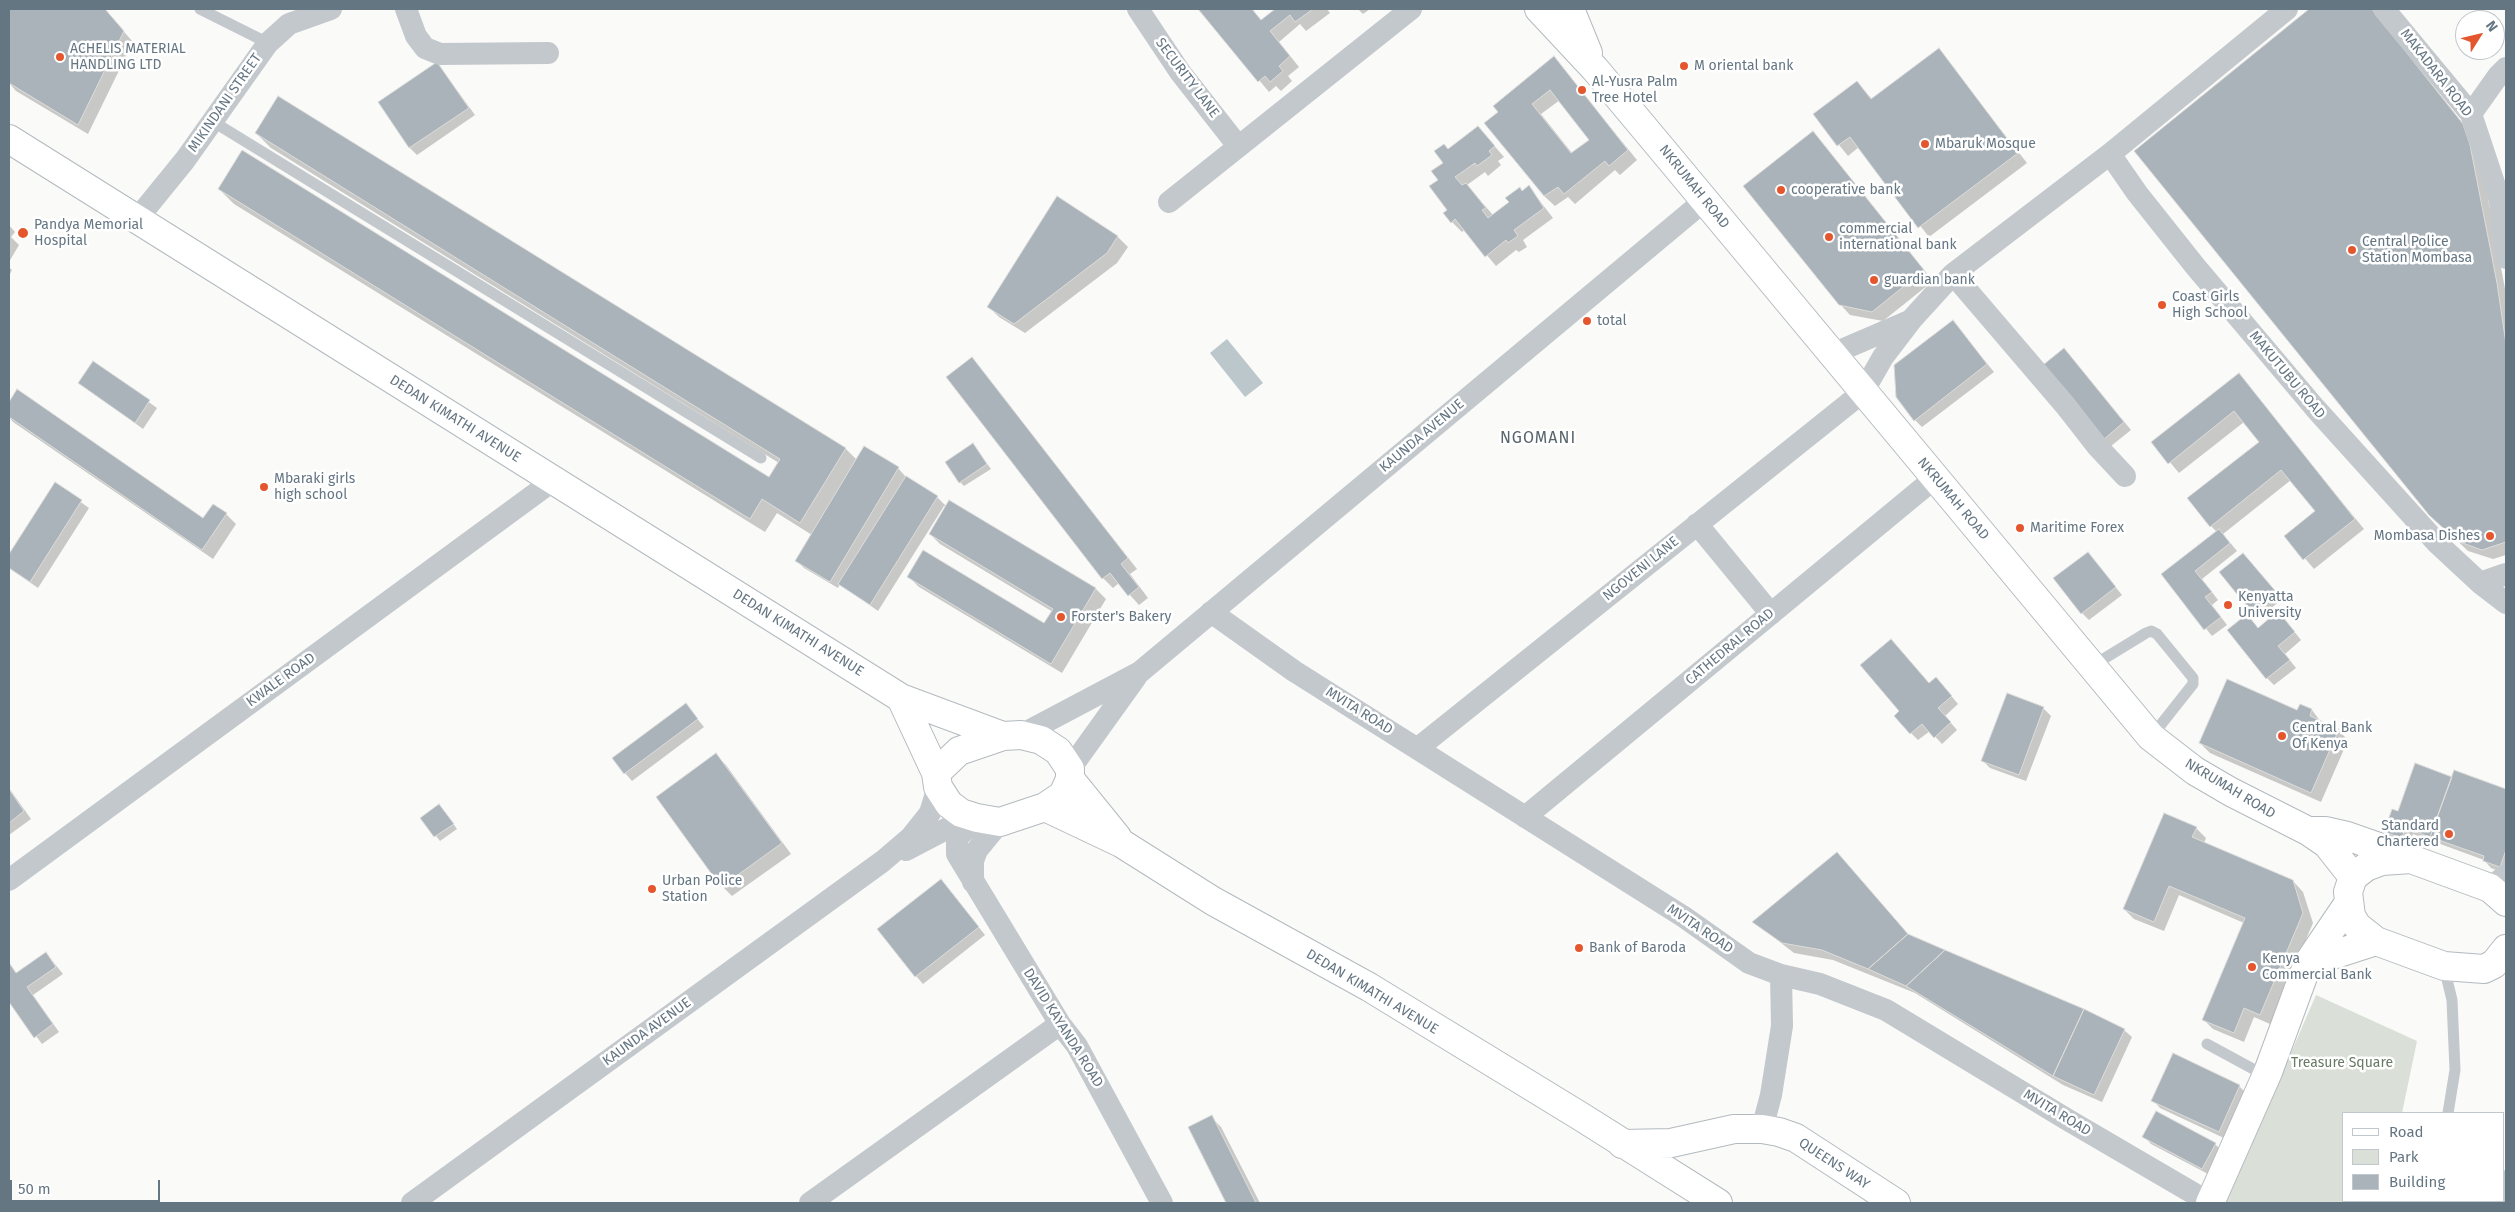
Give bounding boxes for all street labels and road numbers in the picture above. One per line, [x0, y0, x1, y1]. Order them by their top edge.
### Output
street label: MAKADARA ROAD [2396, 26, 2476, 120]
street label: SECURITY LANE [1152, 35, 1222, 121]
street label: MIKINDANI STREET [185, 50, 265, 156]
street label: NKRUMAH ROAD [1655, 142, 1733, 232]
street label: MAKUTUBU ROAD [2245, 328, 2329, 422]
street label: DEDAN KIMATHI AVENUE [386, 372, 524, 466]
street label: KAUNDA AVENUE [1376, 396, 1468, 476]
street label: NKRUMAH ROAD [1914, 454, 1992, 544]
street label: NGOVENI LANE [1600, 533, 1682, 605]
street label: DEDAN KIMATHI AVENUE [729, 586, 867, 680]
street label: CATHEDRAL ROAD [1682, 605, 1778, 689]
street label: KWALE ROAD [243, 649, 319, 711]
street label: MVITA ROAD [1322, 684, 1396, 738]
street label: NKRUMAH ROAD [2182, 755, 2278, 823]
street label: MVITA ROAD [1664, 901, 1736, 957]
street label: DEDAN KIMATHI AVENUE [1303, 946, 1441, 1038]
street label: DAVID KAYANDA ROAD [1020, 965, 1106, 1091]
street label: KAUNDA AVENUE [600, 994, 694, 1070]
street label: MVITA ROAD [2020, 1086, 2094, 1140]
street label: QUEENS WAY [1795, 1135, 1873, 1193]

